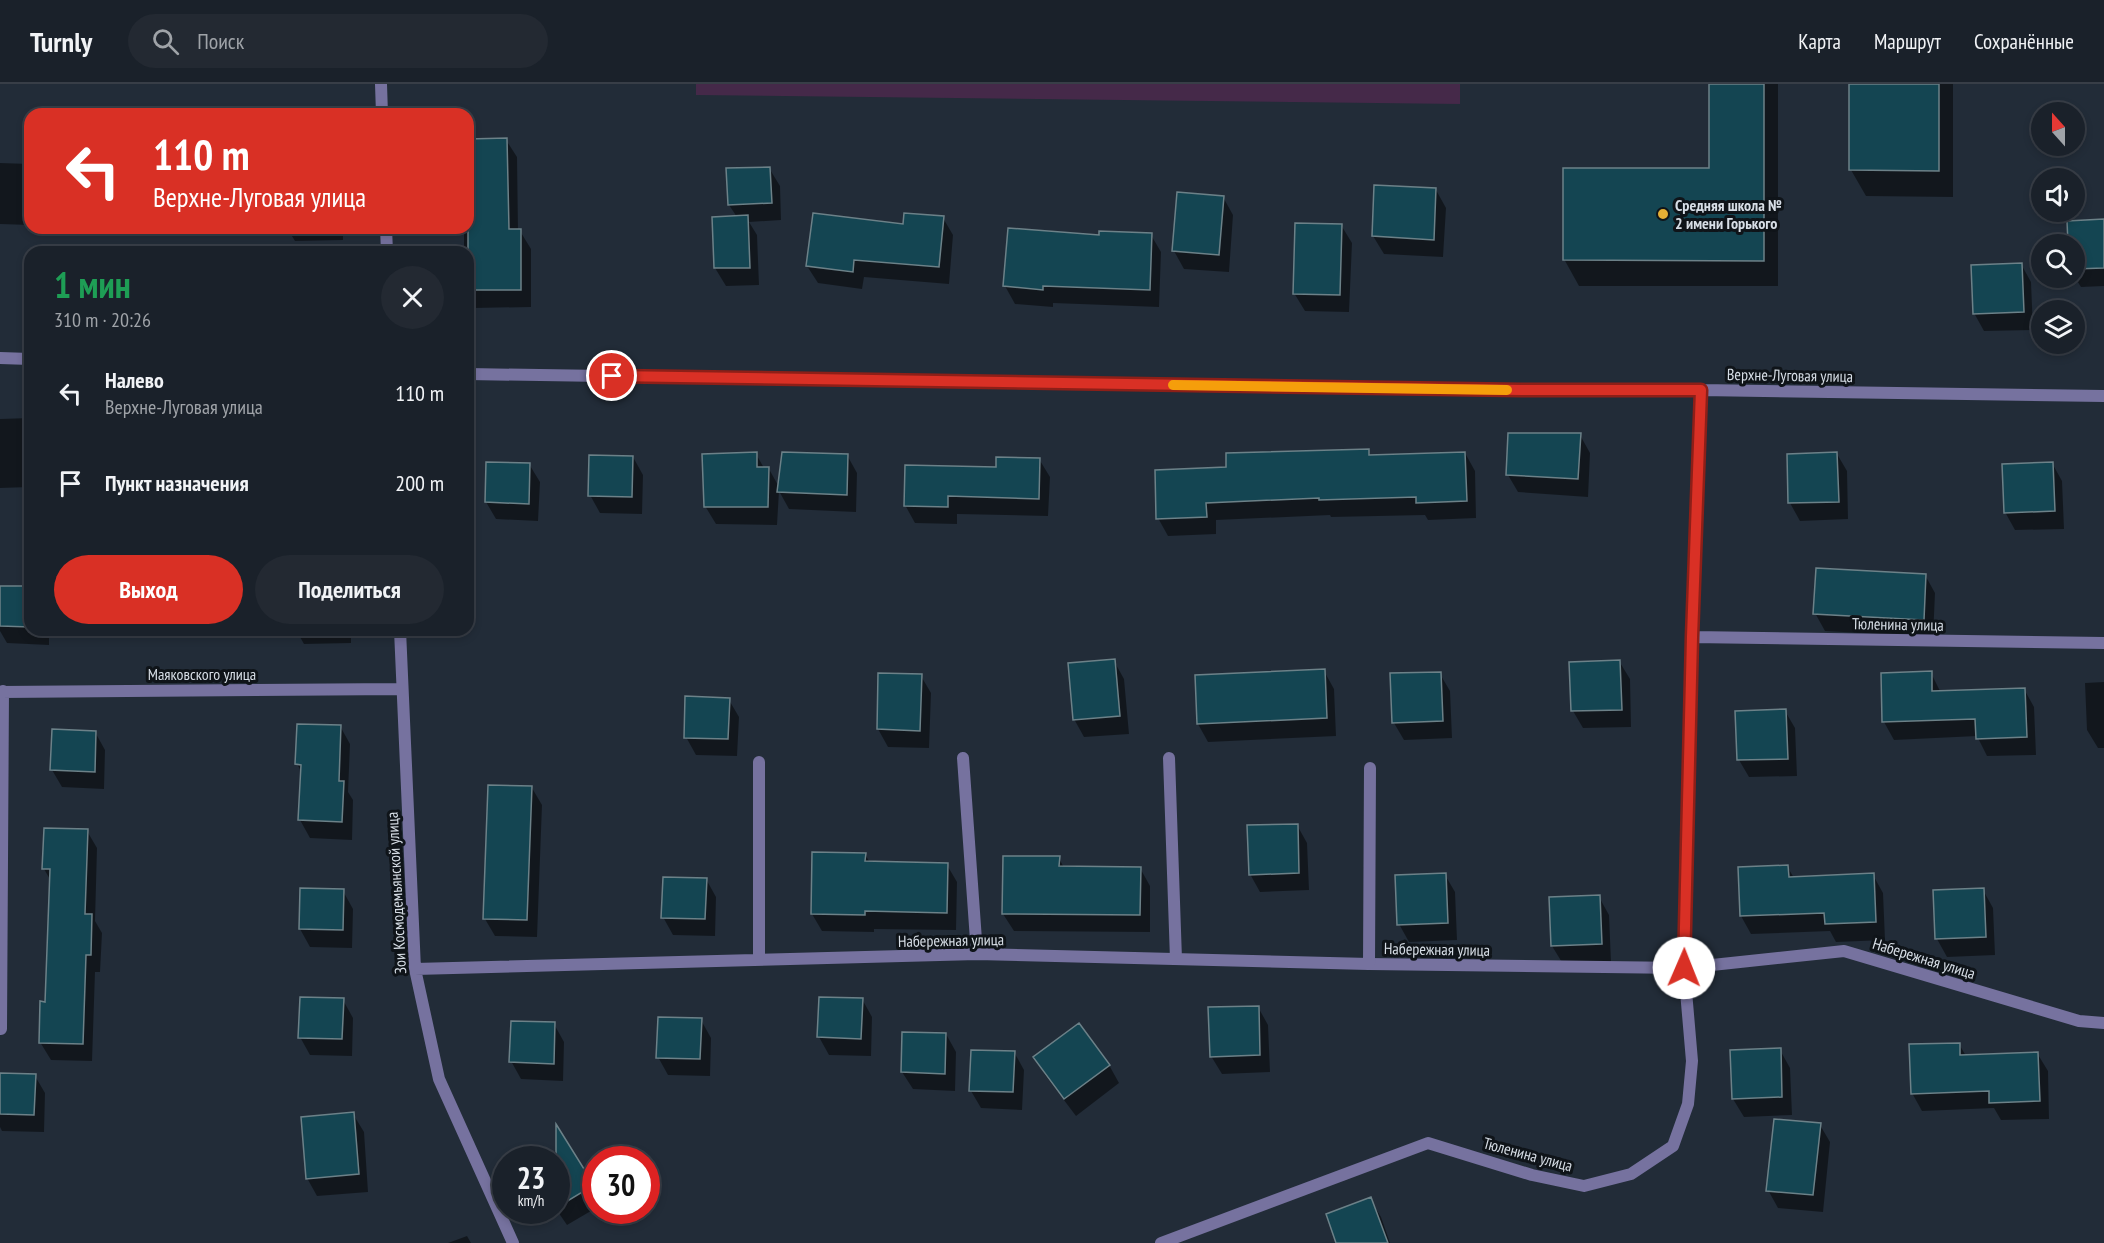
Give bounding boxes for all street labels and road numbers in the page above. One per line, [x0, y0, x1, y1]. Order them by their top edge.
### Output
street label: Верхне-Луговая улица [1727, 364, 1853, 386]
street label: Тюленина улица [1852, 613, 1944, 635]
street label: Маяковского улица [148, 664, 256, 684]
street label: Зои Космодемьянской улица [382, 811, 410, 975]
street label: Набережная улица [898, 929, 1004, 951]
street label: Набережная улица [1870, 933, 1978, 983]
street label: Набережная улица [1384, 938, 1490, 960]
street label: Тюленина улица [1481, 1132, 1575, 1176]

